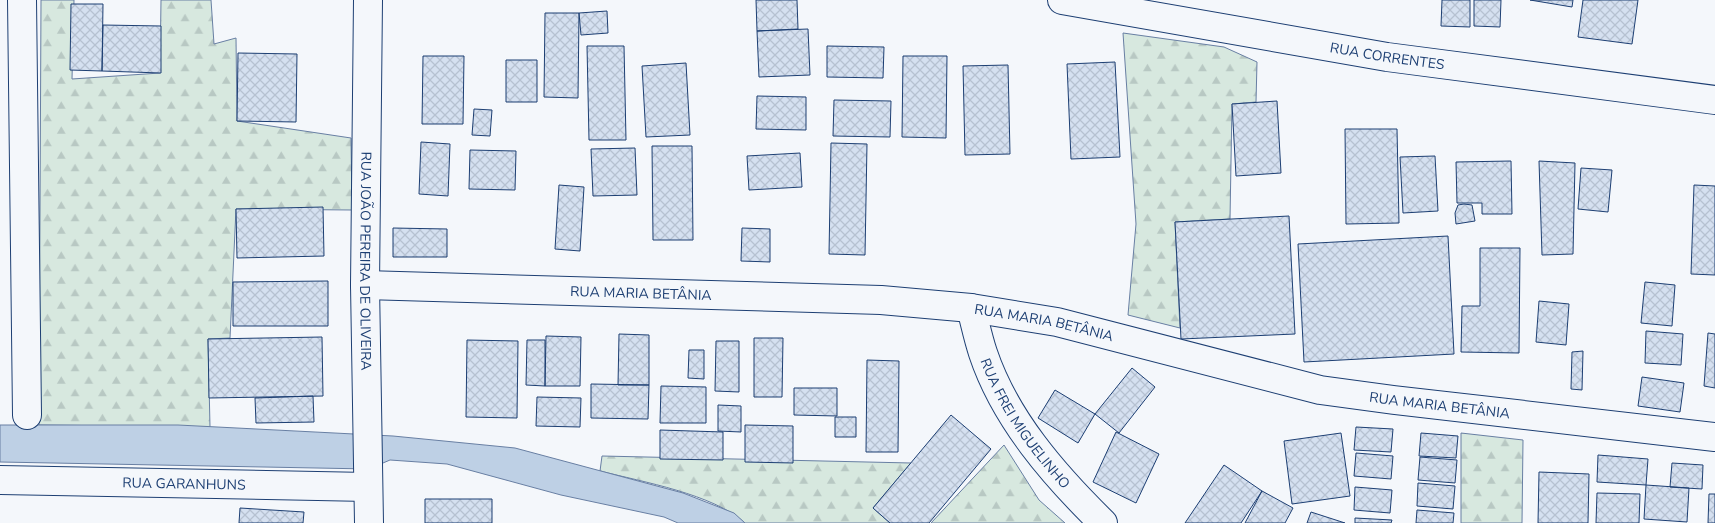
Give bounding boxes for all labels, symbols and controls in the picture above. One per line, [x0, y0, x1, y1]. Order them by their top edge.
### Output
street label: RUA CORRENTES [1328, 38, 1446, 74]
street label: RUA JOÃO PEREIRA DE OLIVEIRA [355, 151, 375, 371]
street label: RUA MARIA BETÂNIA [570, 282, 712, 305]
street label: RUA MARIA BETÂNIA [973, 300, 1115, 346]
street label: RUA FREI MIGUELINHO [976, 355, 1074, 493]
street label: RUA MARIA BETÂNIA [1368, 388, 1511, 423]
street label: RUA GARANHUNS [122, 473, 246, 495]

